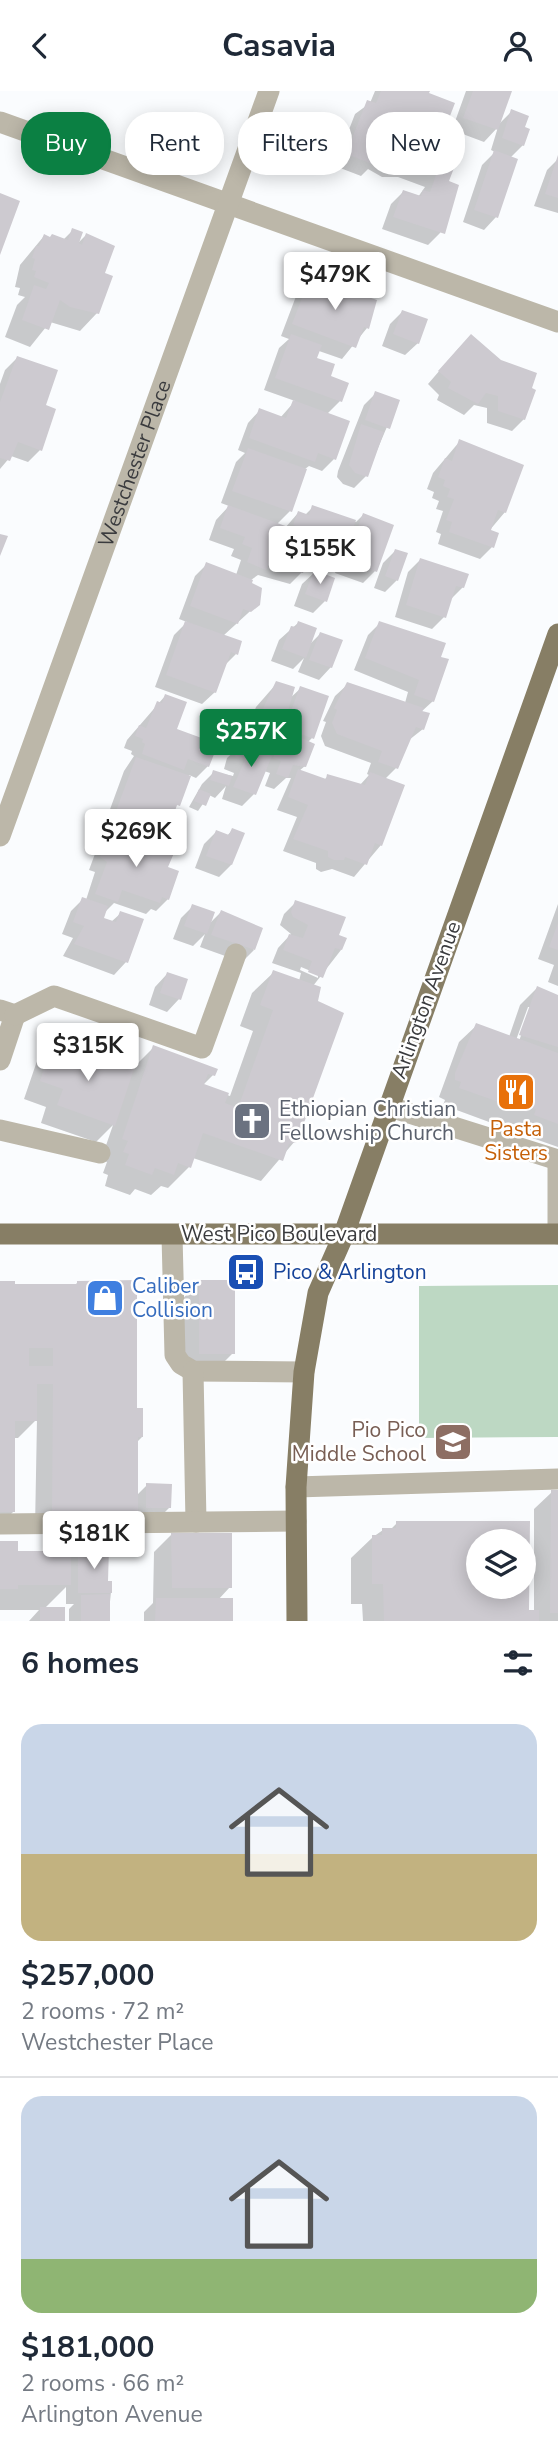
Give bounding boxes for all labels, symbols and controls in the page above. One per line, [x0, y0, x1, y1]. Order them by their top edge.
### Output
text: Casavia [222, 24, 336, 67]
icon: back [21, 27, 59, 65]
icon: person [499, 27, 537, 65]
chip: Buy [21, 112, 111, 175]
chip: Rent [125, 112, 224, 175]
chip: Filters [238, 112, 352, 175]
chip: New [366, 112, 465, 175]
pin: $479K [286, 253, 384, 312]
text: $479K [300, 259, 370, 290]
street label: Westchester Place [91, 376, 178, 551]
pin: $155K [271, 526, 369, 586]
text: $155K [285, 533, 355, 564]
pin: $257K [202, 709, 300, 769]
text: $257K [216, 716, 286, 747]
pin: $269K [87, 809, 185, 869]
text: $269K [101, 816, 171, 847]
street label: Arlington Avenue [384, 917, 468, 1083]
pin: $315K [39, 1023, 137, 1083]
text: $315K [53, 1030, 123, 1061]
restaurant icon: Pasta Sisters [495, 1071, 537, 1113]
place label: Ethiopian Christian Fellowship Church [279, 1095, 456, 1147]
church icon: Ethiopian Christian Fellowship Church [231, 1100, 273, 1142]
place label: Pasta Sisters [484, 1115, 548, 1167]
street label: West Pico Boulevard [181, 1220, 377, 1248]
bus stop icon: Pico & Arlington [225, 1251, 267, 1293]
place label: Pico & Arlington [273, 1258, 427, 1286]
place label: Caliber Collision [132, 1272, 213, 1324]
shop icon: Caliber Collision [84, 1277, 126, 1319]
place label: Pio Pico Middle School [292, 1416, 427, 1468]
school or university icon: Pio Pico Middle School [432, 1421, 474, 1463]
pin: $181K [45, 1511, 143, 1571]
text: $181K [59, 1518, 129, 1549]
map controls [466, 1529, 536, 1599]
button: layers [466, 1529, 536, 1599]
text: 6 homes [21, 1643, 139, 1684]
icon: filters [499, 1644, 537, 1682]
icon: home [216, 1769, 342, 1895]
text: $257,000 [21, 1955, 154, 1996]
text: 2 rooms · 72 m² [21, 1996, 184, 2027]
text: Westchester Place [21, 2027, 214, 2058]
icon: home [216, 2141, 342, 2267]
text: $181,000 [21, 2327, 154, 2368]
text: 2 rooms · 66 m² [21, 2368, 184, 2399]
text: Arlington Avenue [21, 2399, 203, 2430]

